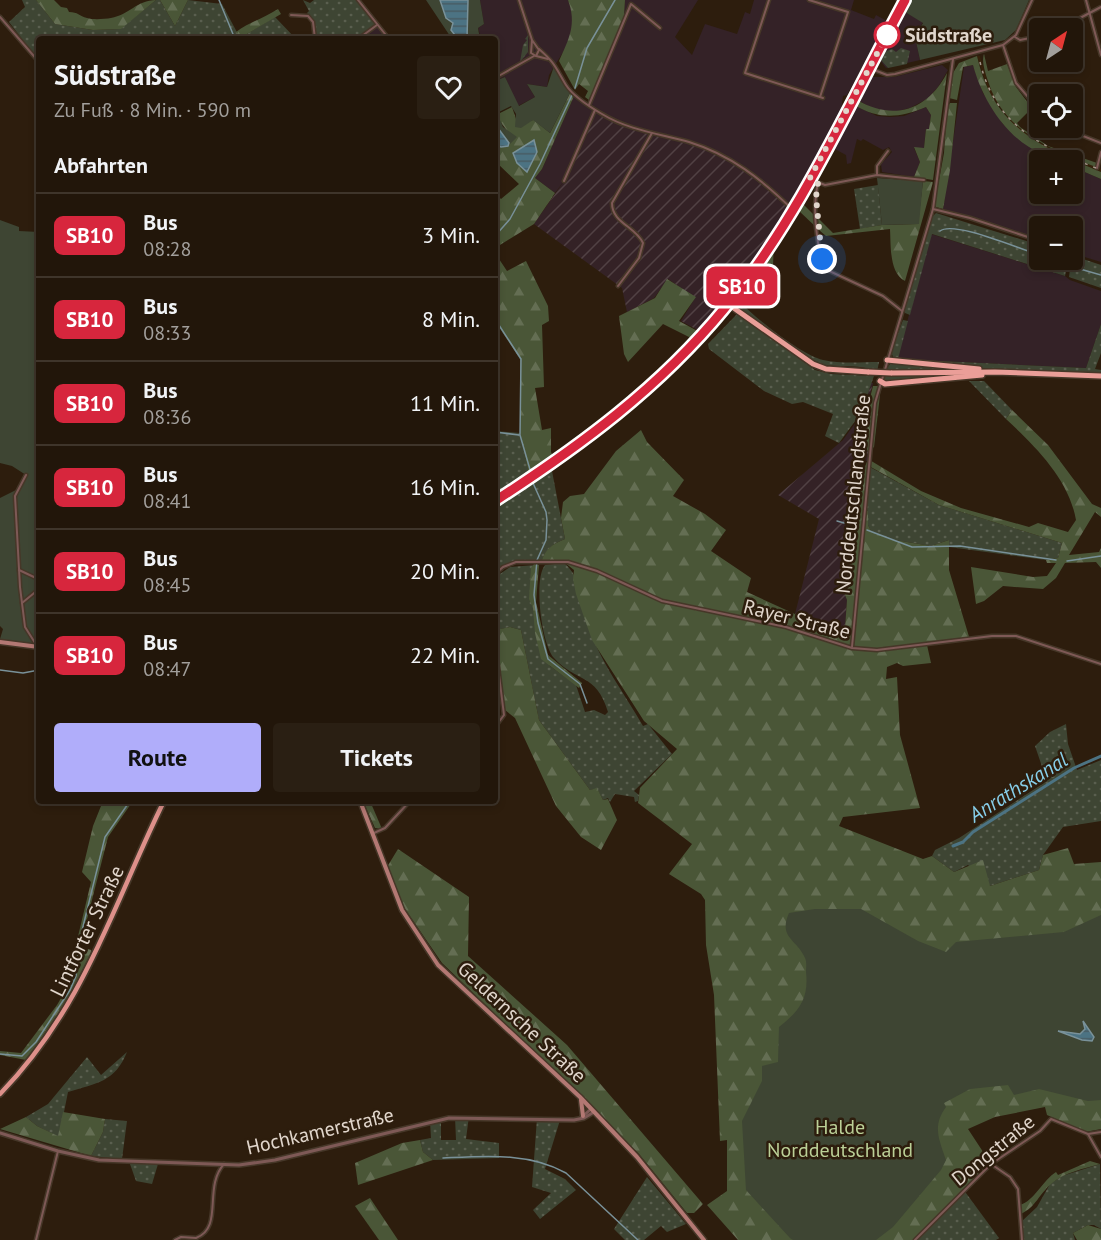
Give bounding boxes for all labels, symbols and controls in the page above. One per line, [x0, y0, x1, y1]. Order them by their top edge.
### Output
north arrow [1029, 18, 1083, 72]
map controls [1029, 18, 1083, 270]
marker: Südstraße [874, 22, 900, 48]
place label: Südstraße [905, 22, 992, 48]
text: Südstraße [54, 56, 176, 93]
button: heart [417, 56, 480, 119]
button: locate [1029, 84, 1083, 138]
text: Zu Fuß · 8 Min. · 590 m [54, 97, 251, 123]
button: + [1029, 150, 1083, 204]
text: Abfahrten [54, 151, 148, 179]
text: Bus [143, 208, 177, 236]
button: − [1029, 216, 1083, 270]
text: 3 Min. [422, 221, 480, 249]
text: SB10 [66, 222, 113, 249]
text: 08:28 [143, 236, 191, 262]
your location [807, 244, 837, 274]
line badge: SB10 [700, 266, 784, 306]
text: SB10 [718, 273, 766, 300]
text: Bus [143, 292, 177, 320]
text: 8 Min. [422, 305, 480, 333]
text: SB10 [66, 306, 113, 333]
text: 08:33 [143, 320, 191, 346]
text: Bus [143, 376, 177, 404]
text: 11 Min. [410, 389, 480, 417]
text: SB10 [66, 390, 113, 417]
street label: Norddeutschlandstraße [830, 393, 876, 595]
text: 08:36 [143, 404, 191, 430]
text: Bus [143, 460, 177, 488]
text: 16 Min. [410, 473, 480, 501]
text: SB10 [66, 474, 113, 501]
text: 08:41 [143, 488, 191, 514]
text: Bus [143, 544, 177, 572]
text: 20 Min. [410, 557, 480, 585]
text: SB10 [66, 558, 113, 585]
text: 08:45 [143, 572, 191, 598]
street label: Rayer Straße [741, 593, 853, 645]
text: Bus [143, 628, 177, 656]
text: 22 Min. [410, 641, 480, 669]
text: SB10 [66, 642, 113, 669]
text: 08:47 [143, 656, 191, 682]
button: Route [54, 723, 261, 792]
button: Tickets [273, 723, 480, 792]
water label: Anrathskanal [963, 746, 1073, 829]
street label: Lintforter Straße [44, 861, 130, 1001]
street label: Geldernsche Straße [452, 956, 592, 1088]
street label: Hochkamerstraße [244, 1101, 396, 1161]
street label: Dongstraße [946, 1109, 1040, 1191]
park label: Halde Norddeutschland [767, 1114, 913, 1163]

